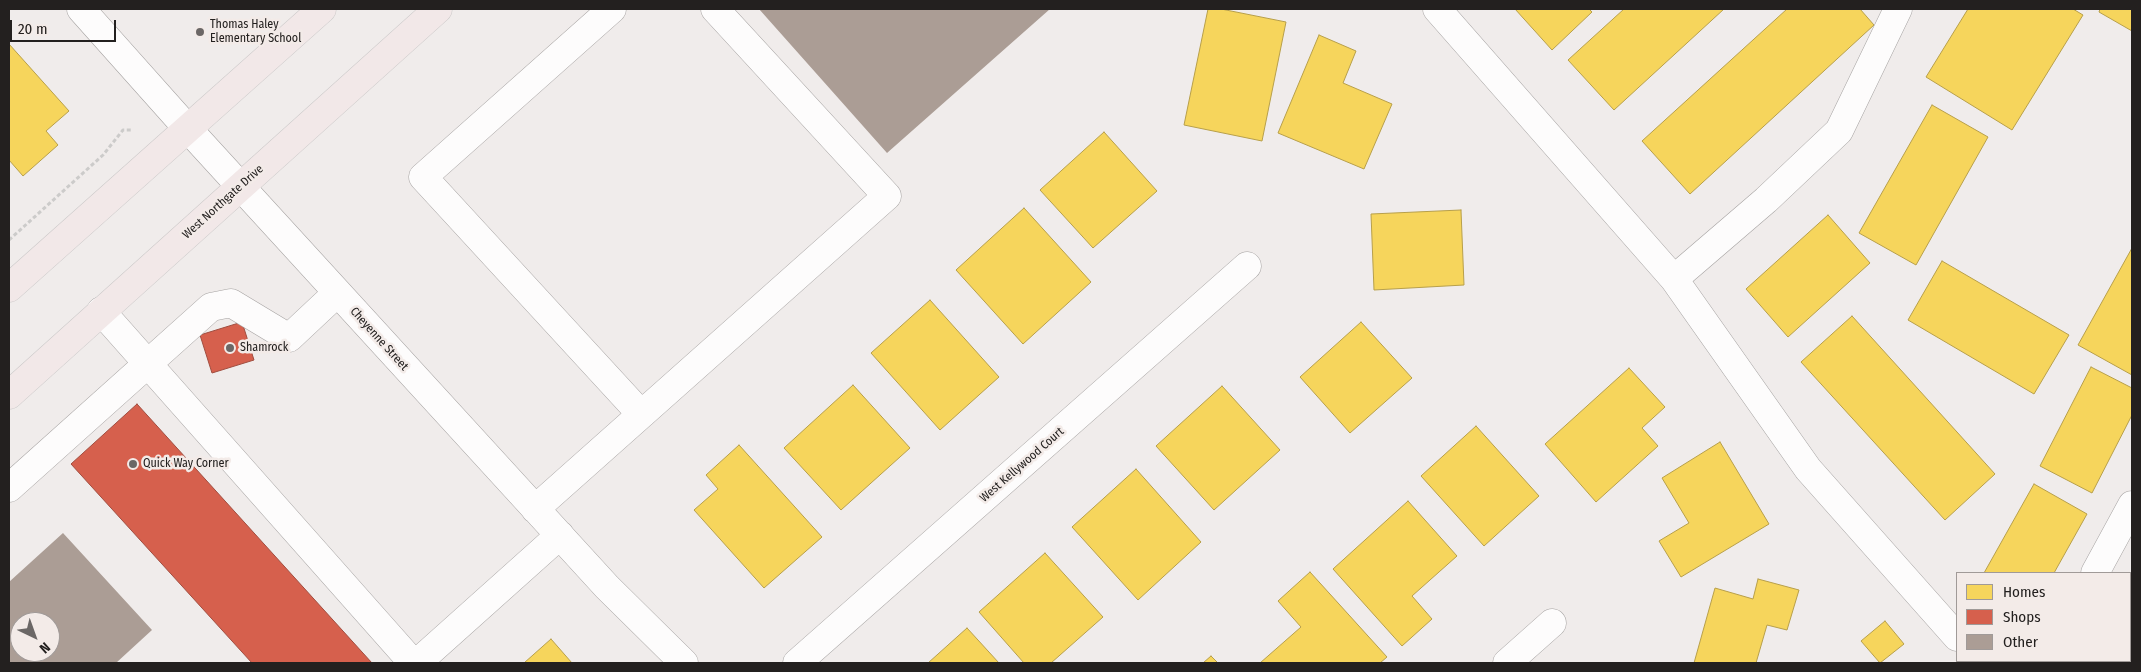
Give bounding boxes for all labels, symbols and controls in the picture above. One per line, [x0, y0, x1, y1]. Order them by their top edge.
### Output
scale bar [12, 10, 119, 42]
place label: Thomas Haley Elementary School [210, 18, 301, 46]
text: 20 m [18, 20, 48, 38]
marker: Thomas Haley Elementary School [194, 26, 206, 38]
street label: West Northgate Drive [180, 162, 266, 242]
street label: Cheyenne Street [347, 304, 411, 374]
place label: Shamrock [240, 341, 288, 355]
marker: Shamrock [224, 342, 236, 354]
street label: West Kellywood Court [977, 425, 1067, 505]
place label: Quick Way Corner [143, 457, 229, 471]
marker: Quick Way Corner [127, 458, 139, 470]
legend [1956, 572, 2131, 662]
text: Homes [2003, 583, 2045, 601]
text: Shops [2003, 608, 2041, 626]
north arrow [10, 612, 60, 662]
text: Other [2003, 633, 2038, 651]
text: N [36, 639, 54, 657]

